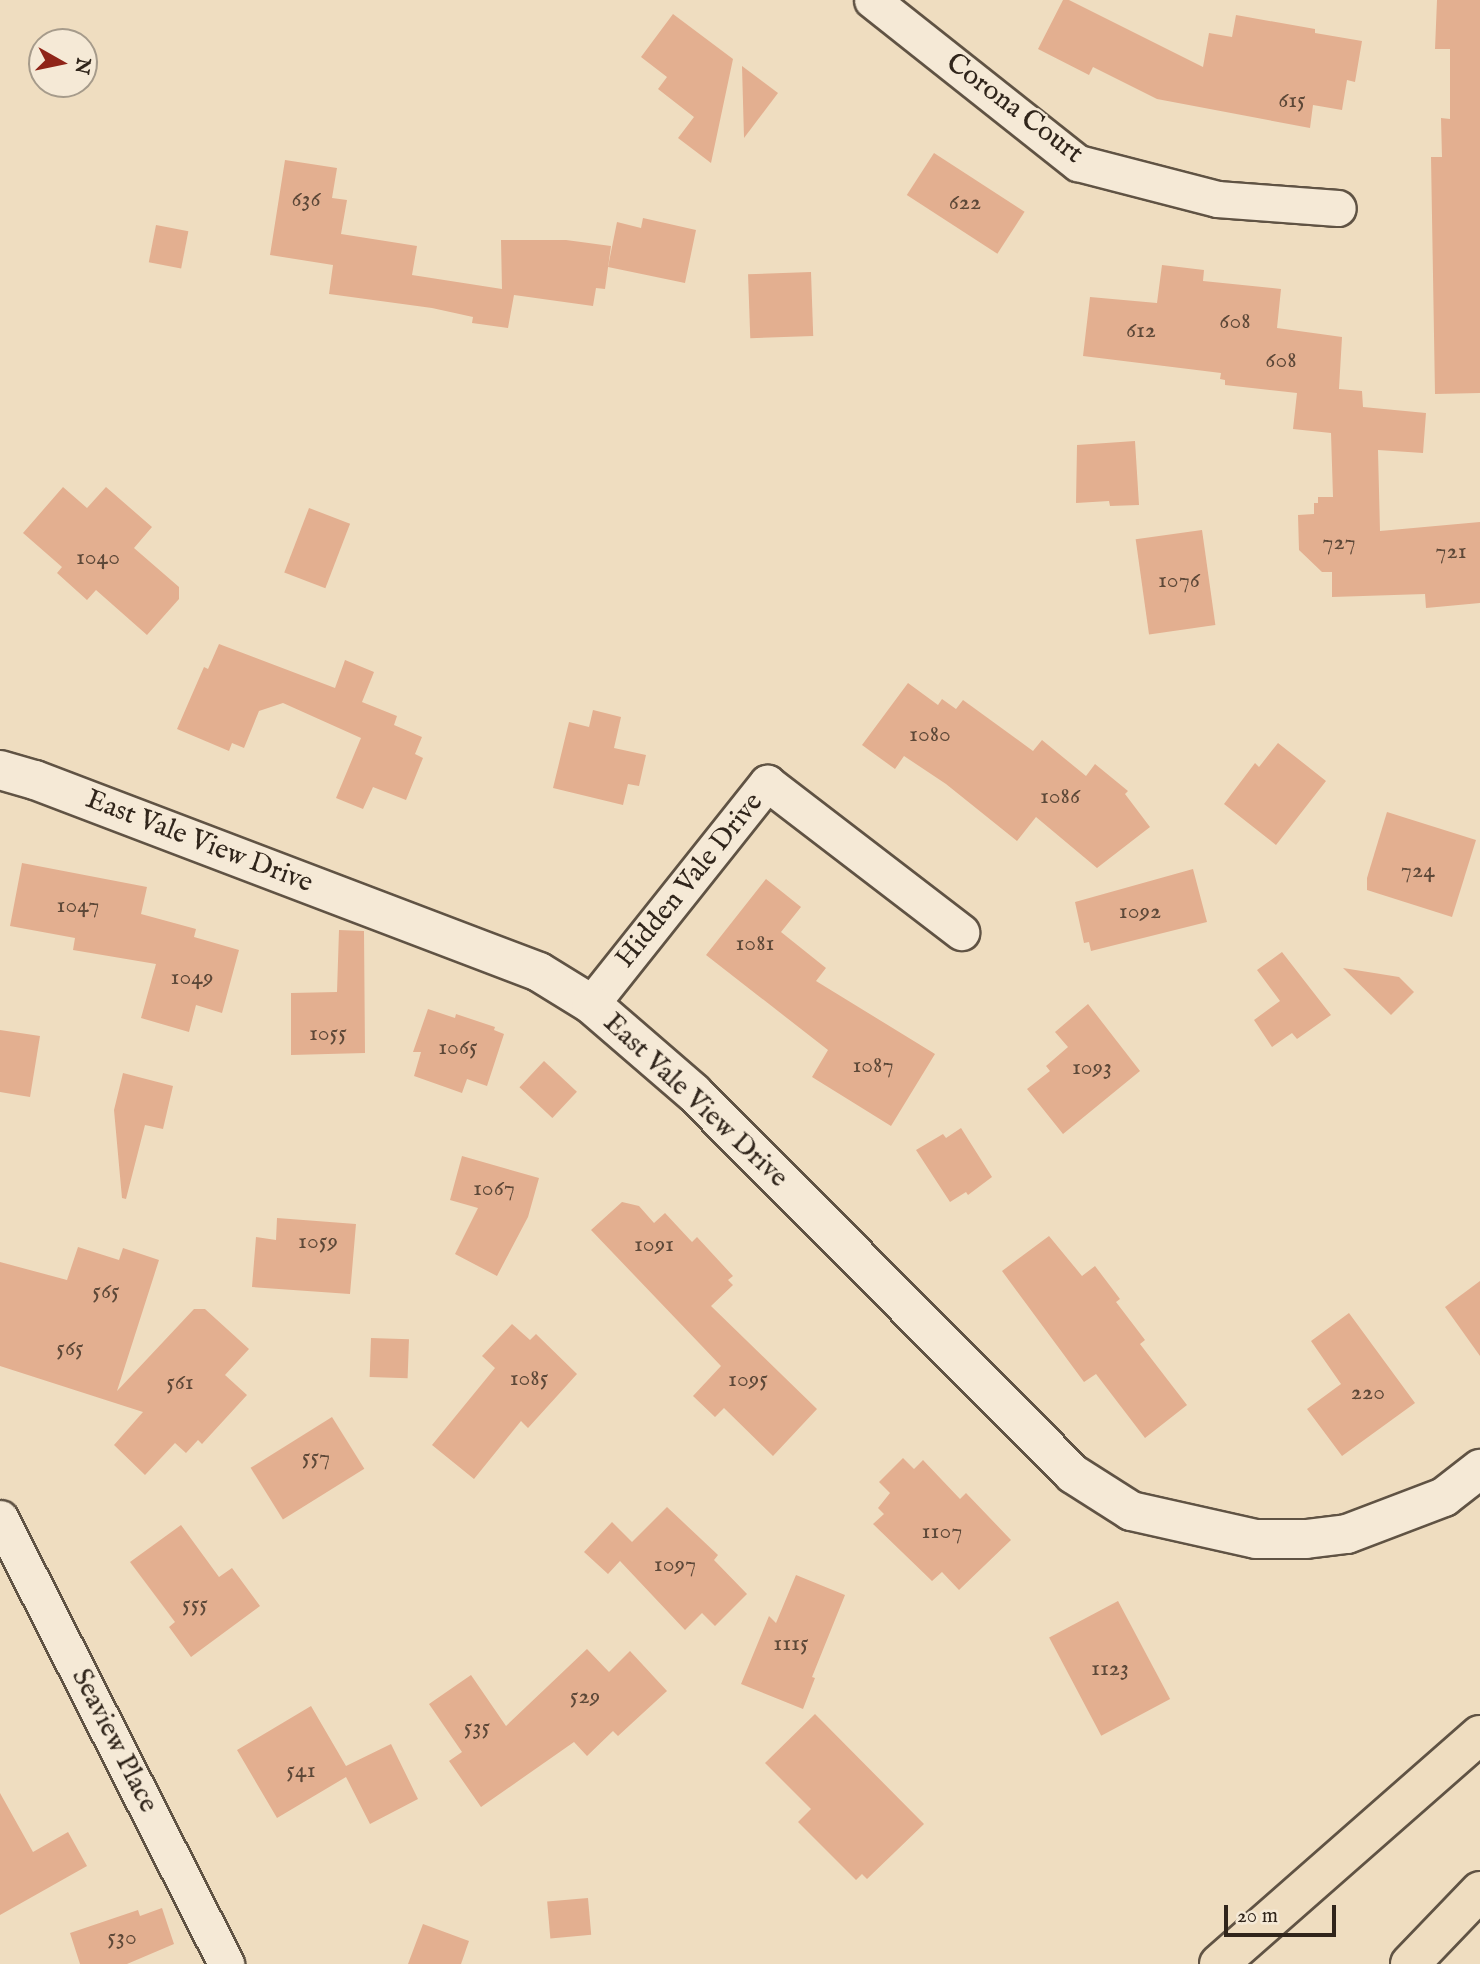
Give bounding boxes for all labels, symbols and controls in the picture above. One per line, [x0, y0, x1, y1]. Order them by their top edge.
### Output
north arrow [28, 28, 98, 98]
street label: Corona Court [939, 47, 1089, 171]
text: N [69, 56, 95, 76]
house number: 615 [1278, 87, 1306, 115]
house number: 636 [291, 186, 321, 214]
house number: 622 [949, 189, 981, 217]
house number: 608 [1219, 308, 1251, 336]
house number: 612 [1126, 317, 1156, 345]
house number: 608 [1265, 347, 1297, 375]
house number: 727 [1322, 529, 1356, 557]
house number: 721 [1435, 538, 1467, 566]
house number: 1040 [76, 544, 120, 572]
house number: 1076 [1158, 567, 1200, 595]
house number: 1080 [909, 721, 951, 749]
street label: East Vale View Drive [81, 783, 317, 901]
house number: 1086 [1040, 783, 1080, 811]
street label: Hidden Vale Drive [609, 787, 771, 975]
house number: 724 [1401, 857, 1435, 885]
house number: 1047 [57, 892, 99, 920]
house number: 1092 [1119, 898, 1161, 926]
house number: 1081 [736, 930, 774, 958]
house number: 1049 [171, 964, 213, 992]
street label: East Vale View Drive [596, 1007, 794, 1195]
house number: 1055 [309, 1020, 347, 1048]
house number: 1065 [438, 1034, 478, 1062]
house number: 1087 [852, 1052, 894, 1080]
house number: 1093 [1072, 1054, 1112, 1082]
house number: 1067 [473, 1175, 515, 1203]
house number: 1059 [298, 1228, 338, 1256]
house number: 1091 [634, 1231, 674, 1259]
house number: 565 [92, 1278, 120, 1306]
house number: 565 [56, 1335, 84, 1363]
house number: 1085 [510, 1365, 548, 1393]
house number: 1095 [728, 1366, 768, 1394]
house number: 561 [166, 1369, 194, 1397]
house number: 220 [1351, 1379, 1385, 1407]
house number: 557 [302, 1444, 330, 1472]
house number: 1107 [922, 1518, 962, 1546]
house number: 1097 [654, 1551, 696, 1579]
house number: 555 [182, 1591, 208, 1619]
house number: 1115 [773, 1630, 809, 1658]
house number: 1123 [1091, 1655, 1129, 1683]
street label: Seaview Place [63, 1663, 165, 1819]
house number: 529 [570, 1683, 600, 1711]
house number: 535 [464, 1714, 490, 1742]
house number: 541 [286, 1757, 316, 1785]
scale bar [1228, 1890, 1340, 1934]
text: 20 m [1237, 1903, 1278, 1930]
house number: 530 [107, 1924, 137, 1952]

